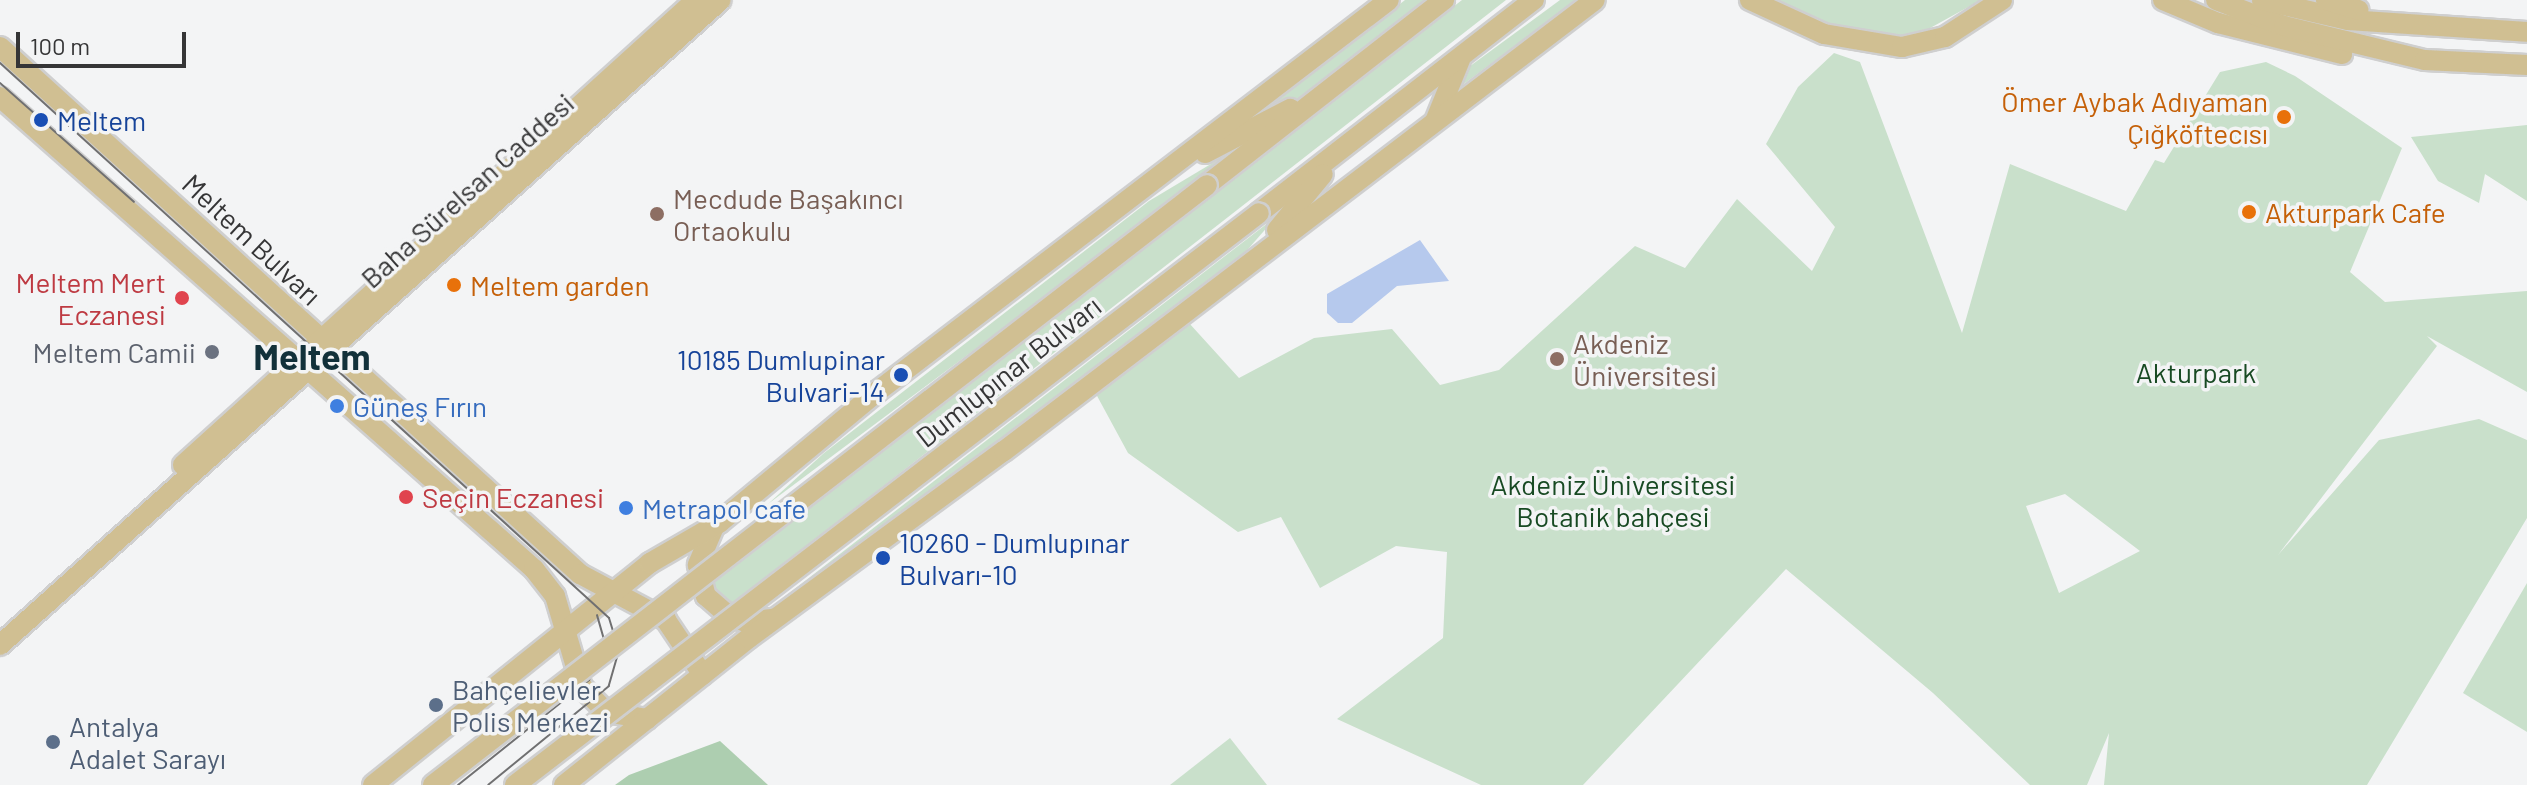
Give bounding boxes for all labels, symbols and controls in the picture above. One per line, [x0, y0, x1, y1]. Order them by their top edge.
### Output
scale bar [20, 16, 190, 66]
text: 100 m [30, 31, 90, 60]
place label: Ömer Aybak Adıyaman Çığköftecısı [2001, 84, 2268, 150]
street label: Baha Sürelsan Caddesi [354, 86, 580, 294]
place label: Meltem [57, 103, 146, 137]
marker: Ömer Aybak Adıyaman Çığköftecısı [2275, 108, 2293, 126]
marker: Meltem [32, 111, 50, 129]
street label: Meltem Bulvarı [176, 166, 328, 312]
place label: Mecdude Başakıncı Ortaokulu [673, 181, 903, 247]
place label: Akturpark Cafe [2265, 195, 2446, 229]
marker: Akturpark Cafe [2240, 203, 2258, 221]
marker: Mecdude Başakıncı Ortaokulu [648, 205, 666, 223]
place label: Meltem Mert Eczanesi [15, 265, 166, 331]
place label: Meltem garden [470, 268, 649, 302]
marker: Meltem garden [445, 276, 463, 294]
street label: Dumlupınar Bulvarı [909, 288, 1107, 454]
marker: Meltem Mert Eczanesi [173, 289, 191, 307]
place label: Akdeniz Üniversitesi [1573, 326, 1717, 392]
district label: Meltem [253, 334, 371, 378]
place label: Meltem Camii [33, 335, 196, 369]
place label: 10185 Dumlupinar Bulvari-14 [677, 342, 885, 408]
marker: Meltem Camii [203, 343, 221, 361]
marker: Akdeniz Üniversitesi [1548, 350, 1566, 368]
park label: Akturpark [2136, 355, 2256, 389]
marker: 10185 Dumlupinar Bulvari-14 [892, 366, 910, 384]
place label: Güneş Fırın [353, 389, 487, 423]
marker: Güneş Fırın [328, 397, 346, 415]
park label: Akdeniz Üniversitesi Botanik bahçesi [1491, 467, 1735, 533]
place label: Seçin Eczanesi [422, 480, 604, 514]
marker: Seçin Eczanesi [397, 488, 415, 506]
place label: Metrapol cafe [642, 491, 806, 525]
marker: Metrapol cafe [617, 499, 635, 517]
place label: 10260 - Dumlupınar Bulvarı-10 [899, 525, 1130, 591]
marker: 10260 - Dumlupınar Bulvarı-10 [874, 549, 892, 567]
place label: Bahçelievler Polis Merkezi [452, 672, 609, 738]
marker: Bahçelievler Polis Merkezi [427, 696, 445, 714]
place label: Antalya Adalet Sarayı [69, 709, 226, 775]
marker: Antalya Adalet Sarayı [44, 733, 62, 751]

